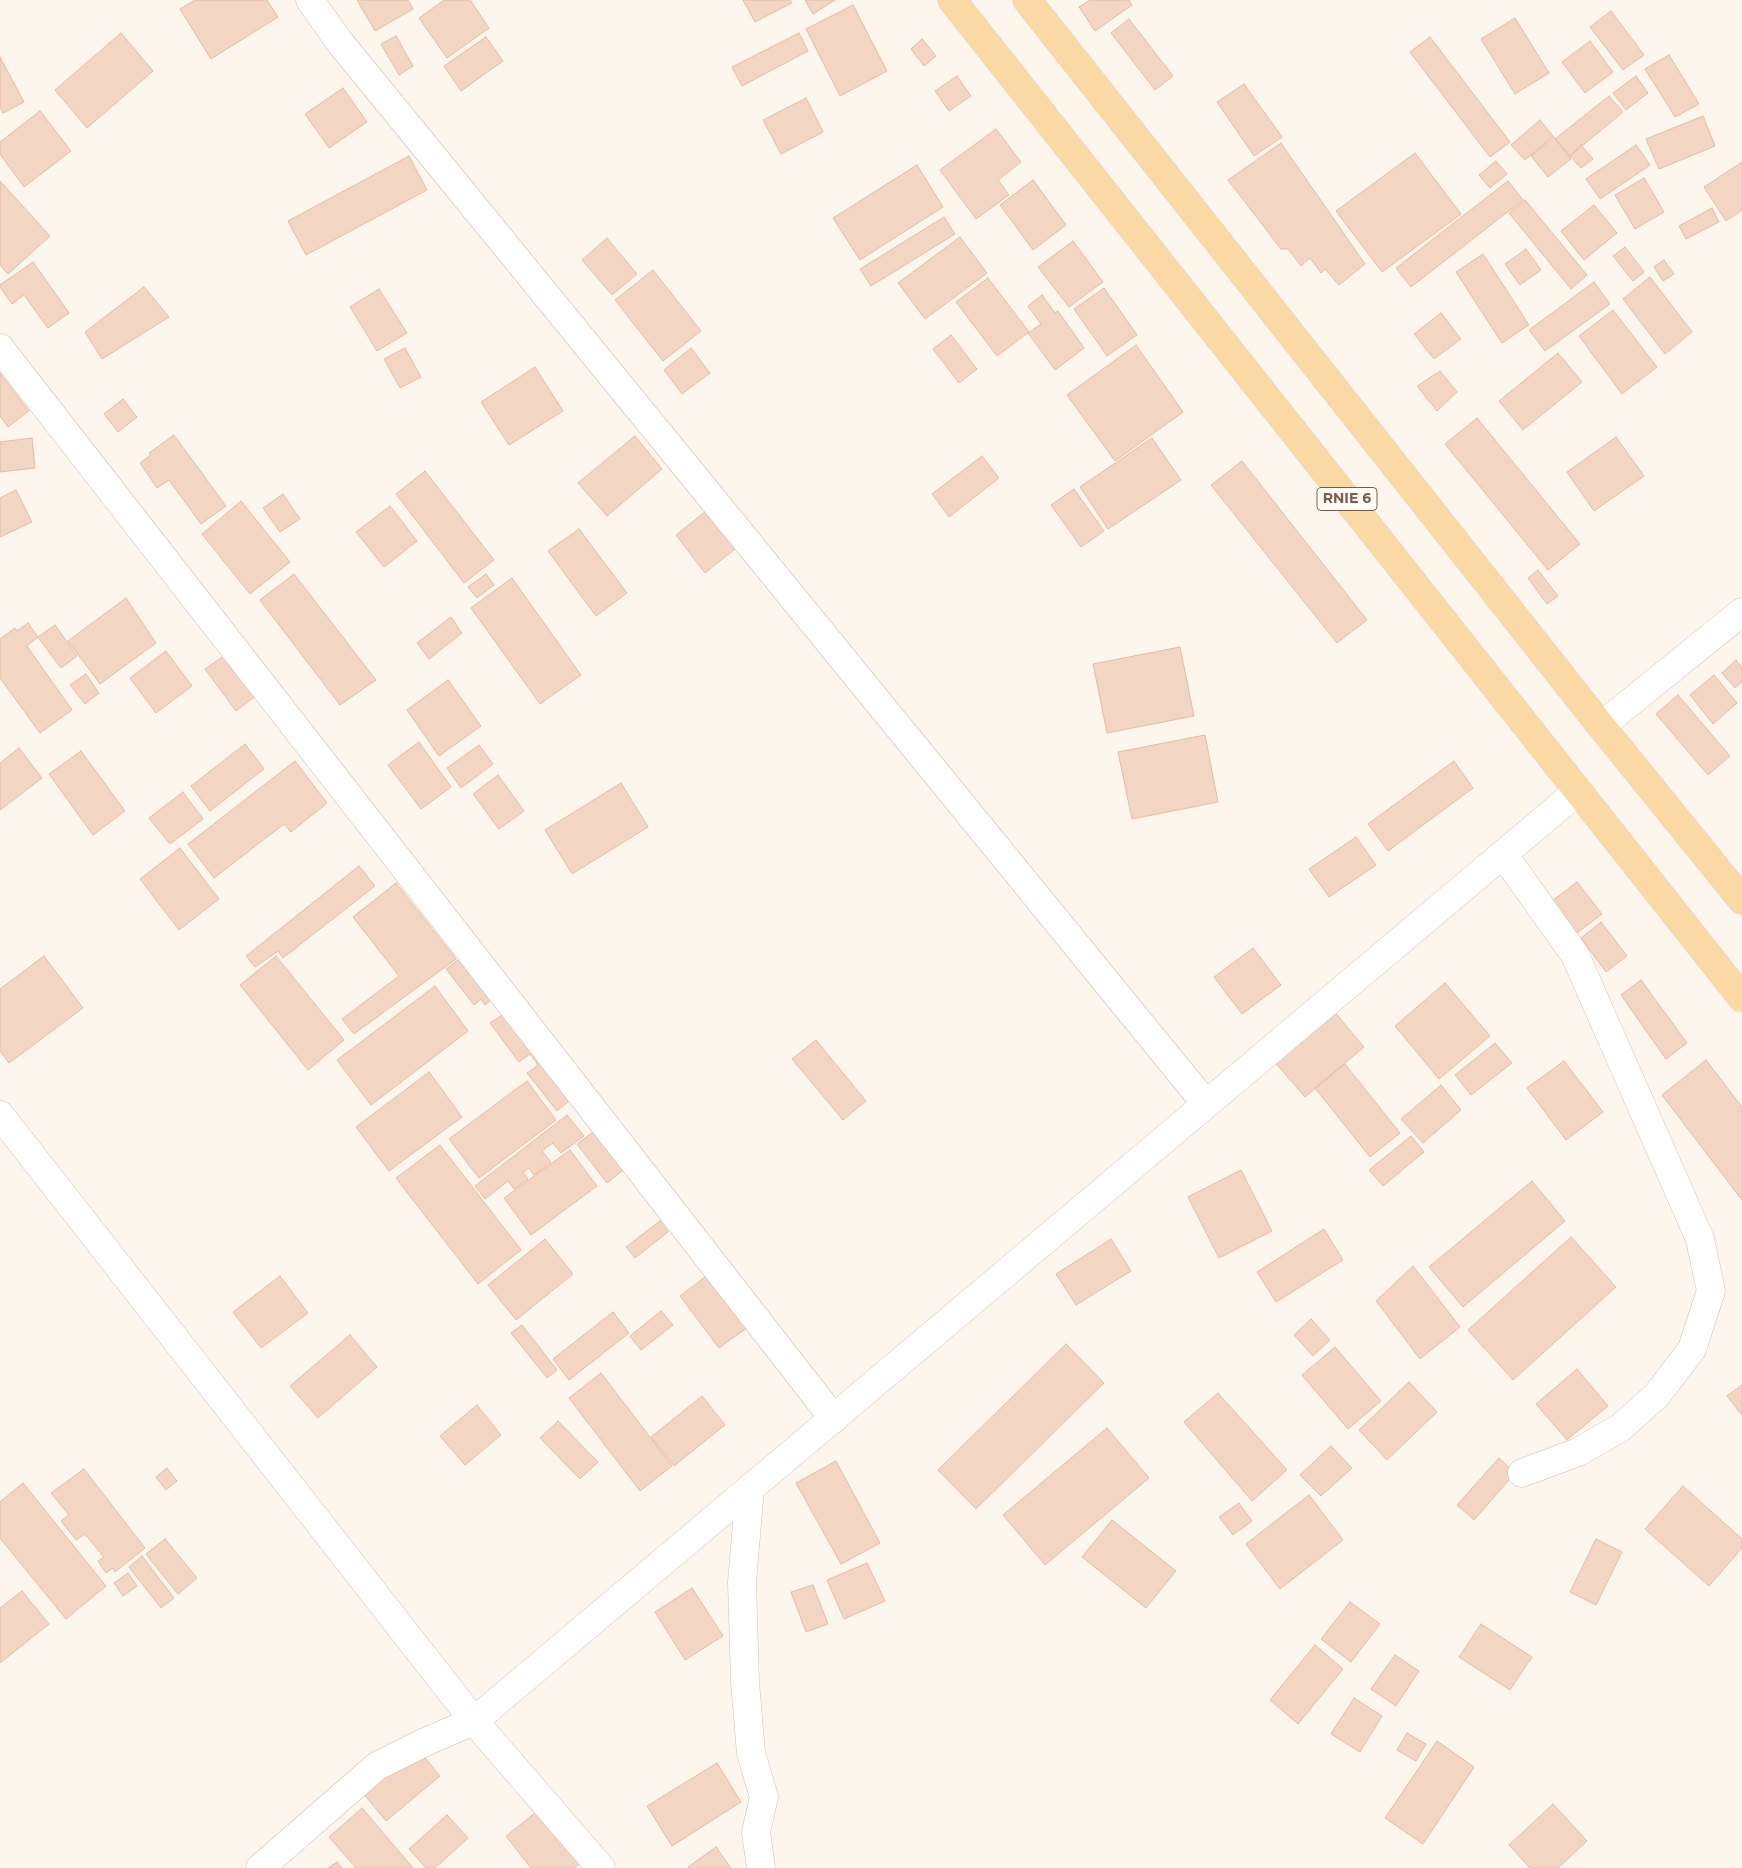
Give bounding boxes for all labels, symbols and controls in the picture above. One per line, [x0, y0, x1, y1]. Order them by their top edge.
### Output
road number: RNIE 6 [1317, 488, 1377, 510]

